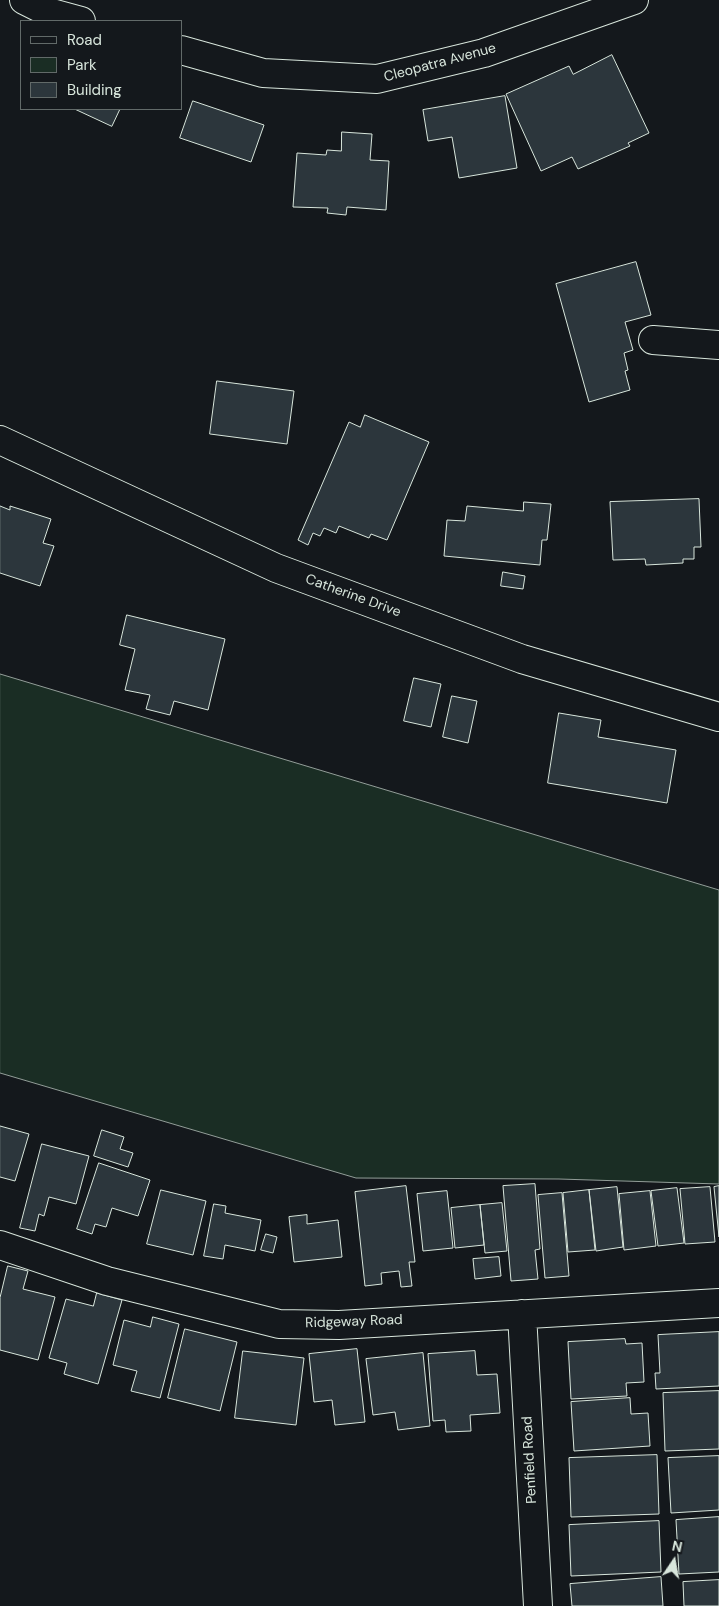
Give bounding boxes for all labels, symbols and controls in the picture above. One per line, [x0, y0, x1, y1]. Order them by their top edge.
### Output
legend [20, 20, 182, 110]
text: Road [67, 30, 102, 50]
street label: Cleopatra Avenue [382, 40, 498, 86]
text: Park [67, 55, 97, 75]
text: Building [67, 80, 122, 100]
street label: Catherine Drive [303, 571, 403, 621]
street label: Ridgeway Road [305, 1312, 403, 1332]
street label: Penfield Road [519, 1416, 541, 1504]
north arrow [649, 1536, 699, 1586]
text: N [670, 1536, 684, 1556]

